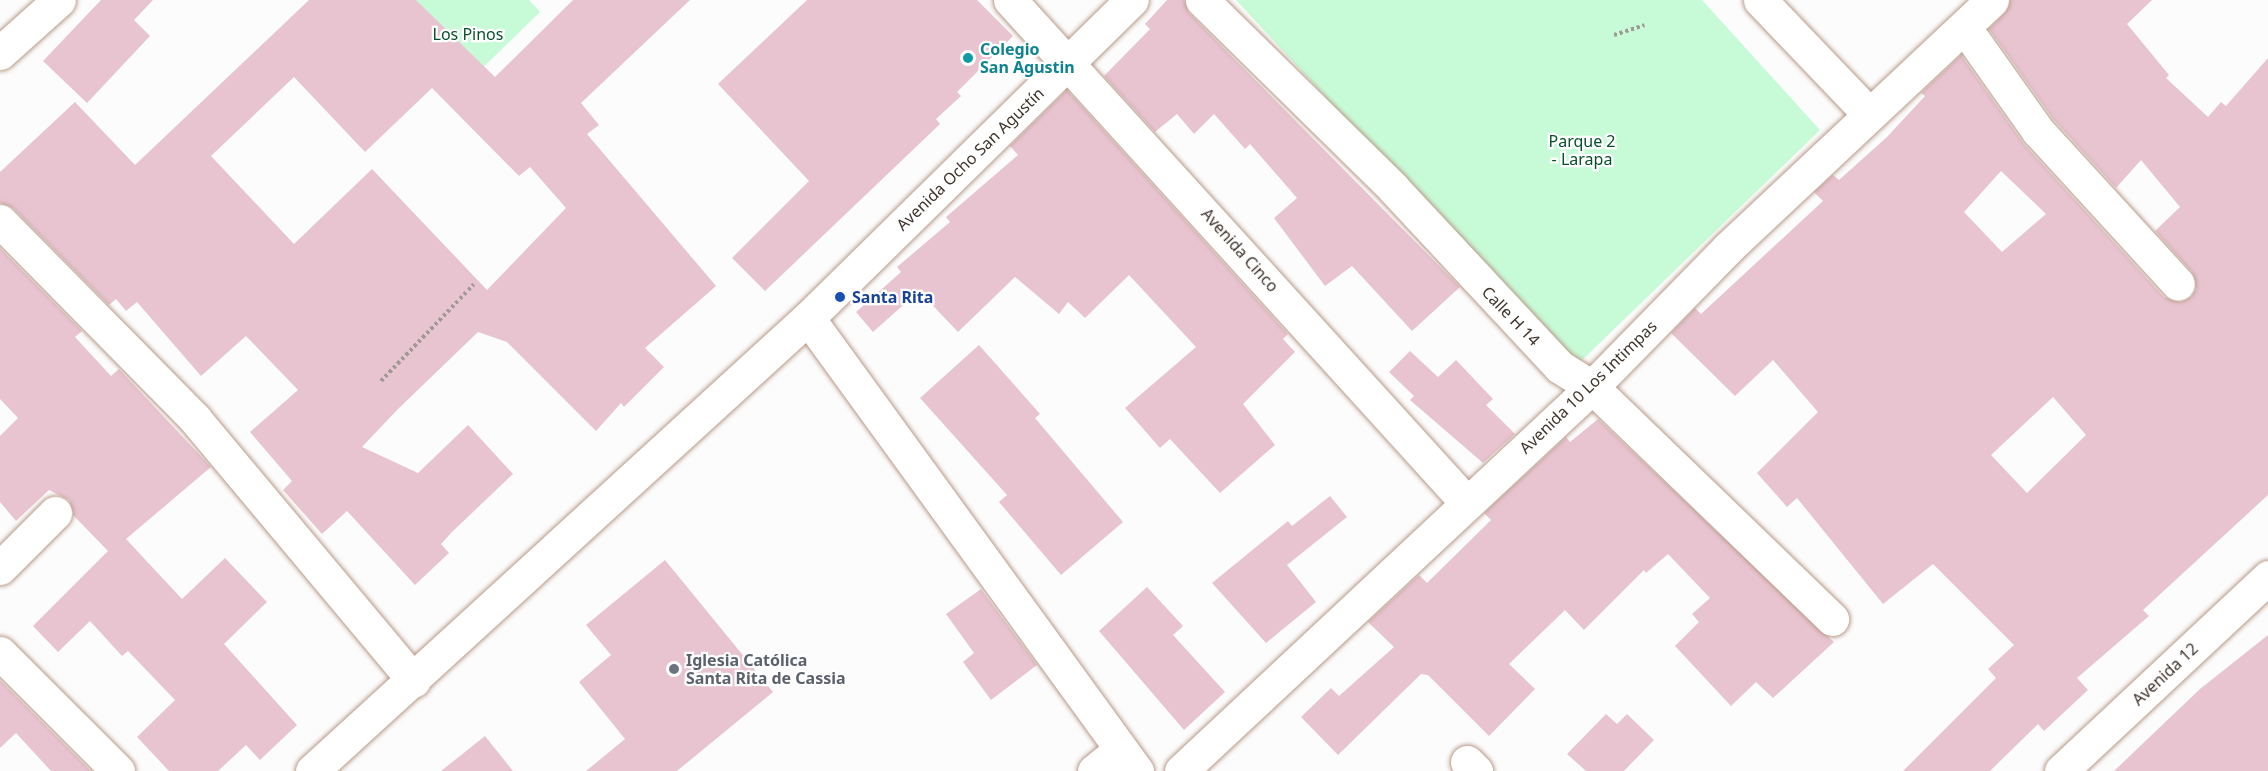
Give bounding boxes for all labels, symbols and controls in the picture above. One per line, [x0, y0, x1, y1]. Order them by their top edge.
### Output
park label: Los Pinos [433, 24, 503, 44]
place label: Colegio San Agustin [980, 39, 1075, 77]
marker: Colegio San Agustin [961, 51, 975, 65]
street label: Avenida Ocho San Agustín [892, 84, 1048, 234]
park label: Parque 2 - Larapa [1548, 131, 1616, 169]
street label: Avenida Cinco [1197, 204, 1283, 296]
street label: Calle H 14 [1478, 282, 1544, 350]
place label: Santa Rita [852, 287, 933, 307]
marker: Santa Rita [833, 290, 847, 304]
street label: Avenida 10 Los Intimpas [1515, 316, 1661, 458]
street label: Avenida 12 [2128, 639, 2202, 709]
place label: Iglesia Católica Santa Rita de Cassia [686, 650, 846, 688]
marker: Iglesia Católica Santa Rita de Cassia [667, 662, 681, 676]

